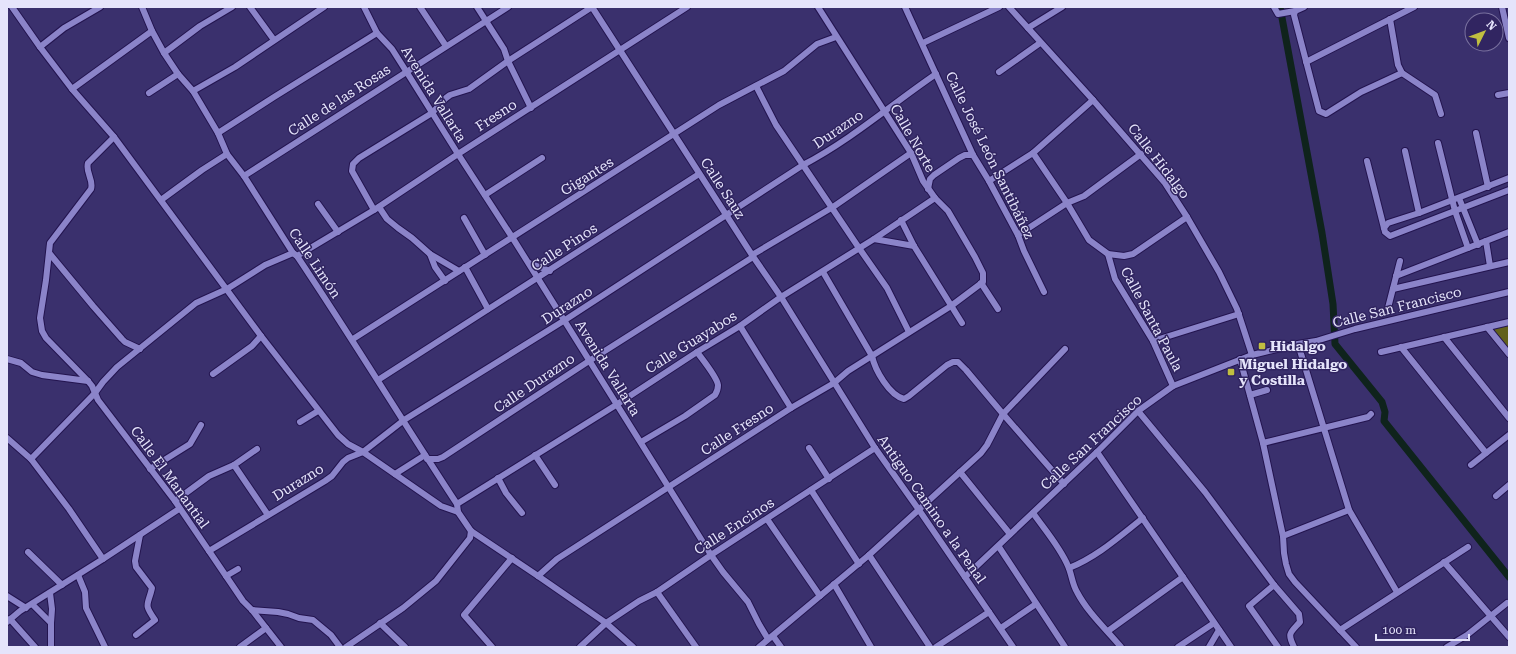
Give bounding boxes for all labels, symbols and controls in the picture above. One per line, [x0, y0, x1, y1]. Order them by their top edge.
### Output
north arrow [1464, 12, 1504, 52]
text: N [1483, 18, 1499, 34]
street label: Avenida Vallarta [398, 43, 470, 145]
street label: Calle de las Rosas [285, 61, 393, 139]
street label: Calle José León Santibáñez [942, 69, 1038, 242]
street label: Fresno [472, 96, 520, 134]
street label: Calle Norte [887, 101, 939, 175]
street label: Durazno [810, 106, 866, 152]
street label: Calle Hidalgo [1125, 120, 1193, 202]
street label: Gigantes [558, 153, 617, 198]
street label: Calle Sauz [697, 155, 749, 222]
street label: Calle Pinos [528, 220, 600, 274]
street label: Calle Limón [286, 225, 344, 301]
street label: Calle Santa Paula [1118, 264, 1186, 374]
street label: Durazno [539, 283, 595, 327]
street label: Calle San Francisco [1331, 283, 1463, 331]
street label: Calle Guayabos [642, 307, 740, 376]
street label: Avenida Vallarta [572, 317, 644, 419]
place label: Hidalgo [1270, 338, 1326, 354]
marker: Hidalgo [1257, 341, 1267, 351]
street label: Calle Durazno [490, 350, 578, 416]
place label: Miguel Hidalgo y Costilla [1239, 356, 1347, 388]
marker: Miguel Hidalgo y Costilla [1226, 367, 1236, 377]
street label: Calle San Francisco [1037, 391, 1145, 493]
street label: Calle Fresno [698, 400, 776, 458]
street label: Calle El Manantial [128, 423, 213, 532]
street label: Antiguo Camino a la Penal [875, 432, 990, 587]
street label: Durazno [270, 460, 326, 504]
street label: Calle Encinos [691, 494, 777, 558]
scale bar [1376, 616, 1469, 642]
text: 100 m [1382, 623, 1416, 637]

